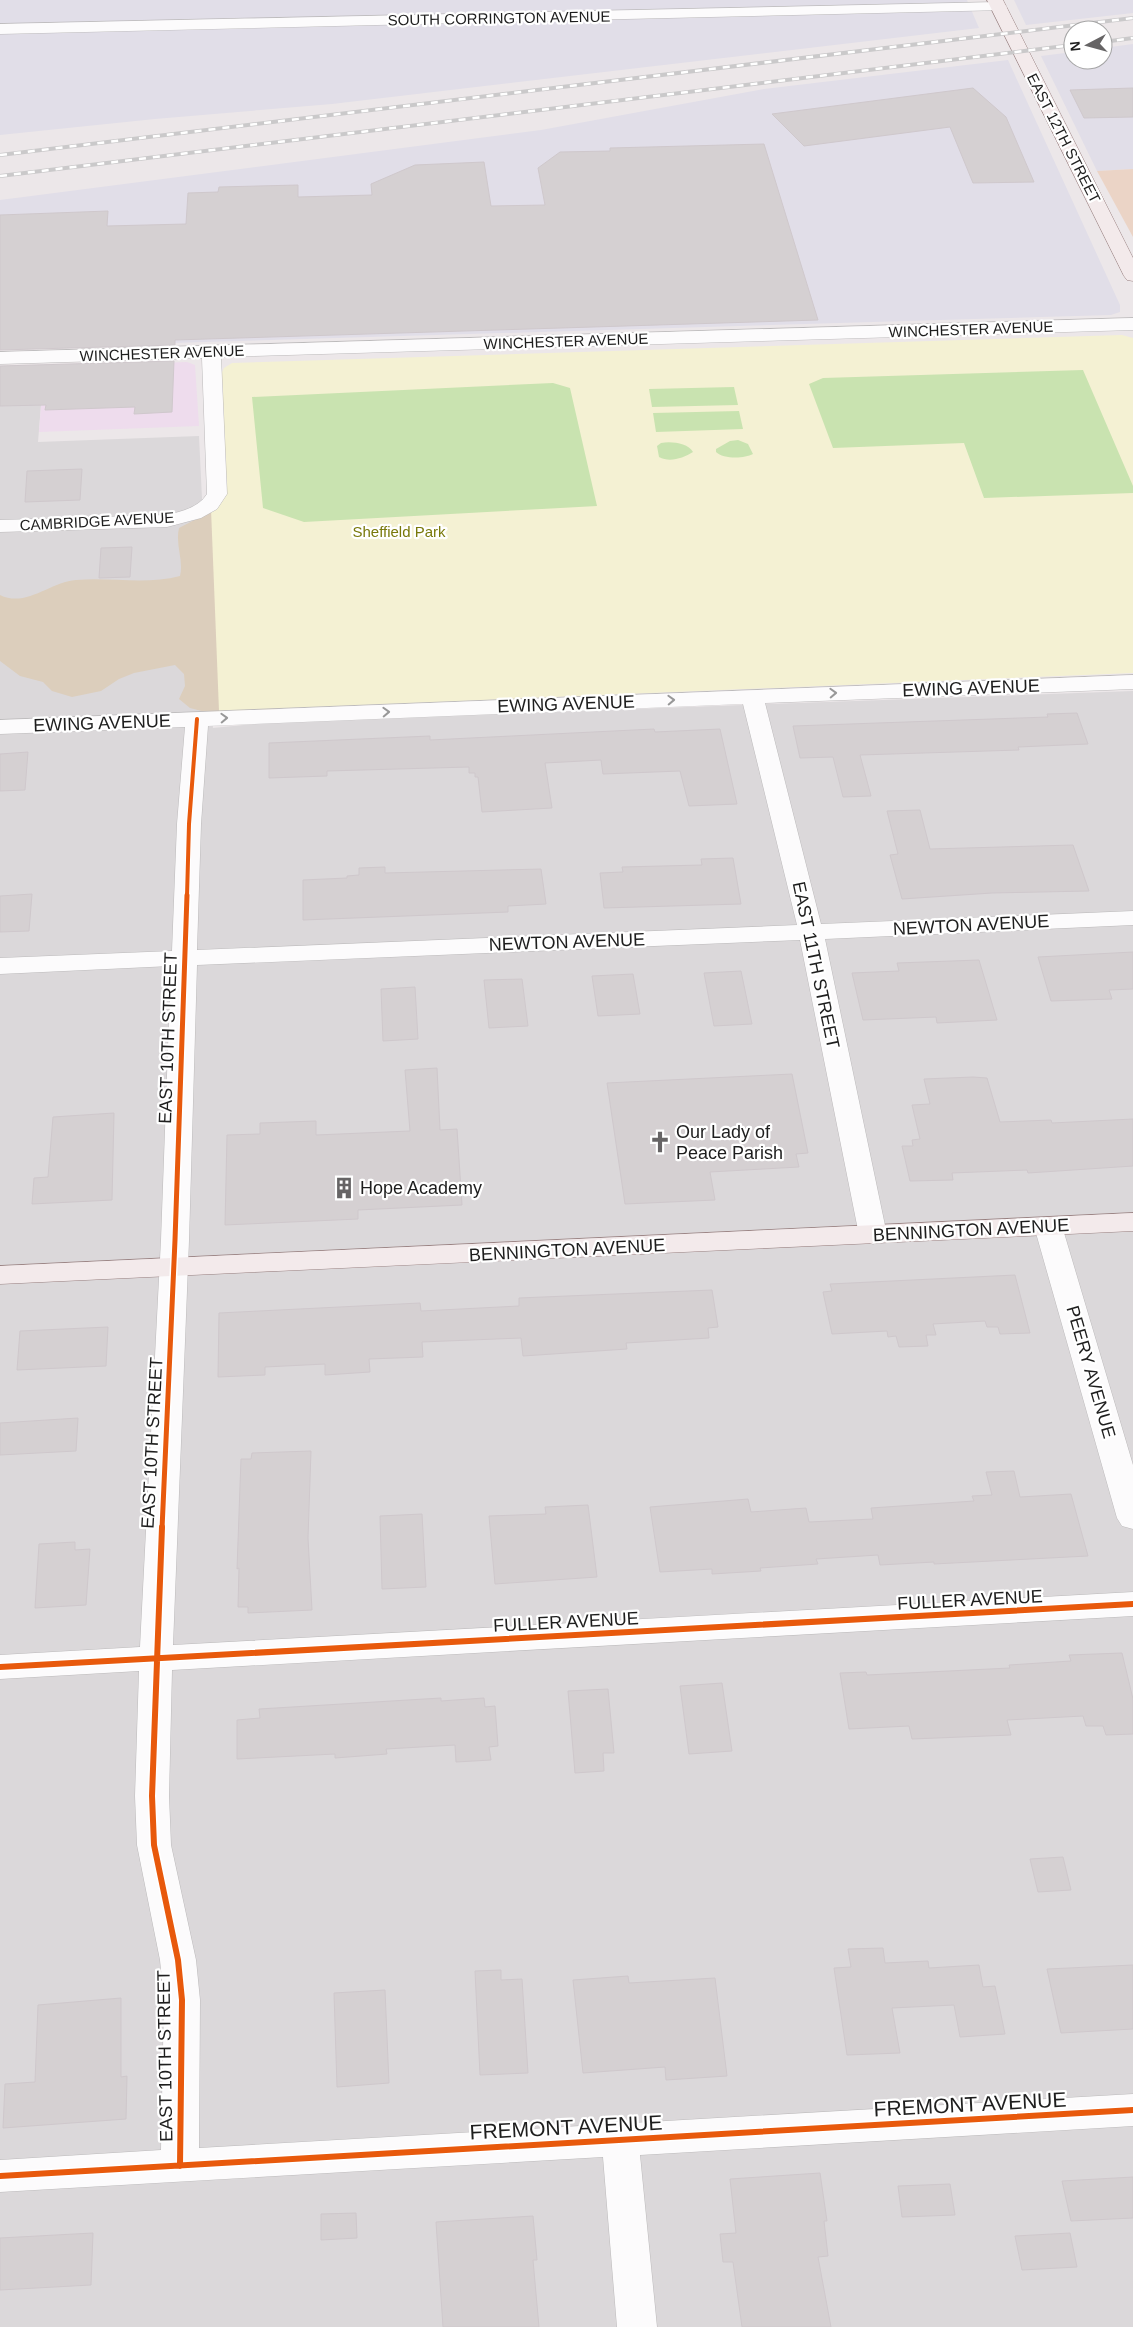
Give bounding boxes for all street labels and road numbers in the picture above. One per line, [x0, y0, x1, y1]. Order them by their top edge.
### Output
street label: SOUTH CORRINGTON AVENUE [387, 8, 611, 28]
street label: EAST 12TH STREET [1024, 70, 1104, 206]
street label: WINCHESTER AVENUE [888, 318, 1054, 340]
street label: WINCHESTER AVENUE [483, 330, 649, 352]
street label: WINCHESTER AVENUE [79, 342, 245, 364]
street label: CAMBRIDGE AVENUE [19, 508, 175, 534]
street label: EWING AVENUE [902, 676, 1040, 700]
street label: EWING AVENUE [497, 692, 635, 716]
street label: EWING AVENUE [33, 711, 171, 735]
street label: EAST 11TH STREET [789, 880, 843, 1050]
street label: NEWTON AVENUE [892, 911, 1050, 939]
street label: NEWTON AVENUE [489, 929, 645, 955]
street label: EAST 10TH STREET [155, 952, 181, 1124]
street label: BENNINGTON AVENUE [872, 1215, 1070, 1245]
street label: BENNINGTON AVENUE [468, 1235, 666, 1265]
street label: PEERY AVENUE [1062, 1303, 1120, 1441]
street label: EAST 10TH STREET [138, 1357, 166, 1529]
street label: FULLER AVENUE [897, 1586, 1043, 1614]
street label: FULLER AVENUE [493, 1608, 639, 1636]
street label: EAST 10TH STREET [154, 1970, 176, 2142]
street label: FREMONT AVENUE [873, 2087, 1067, 2121]
street label: FREMONT AVENUE [469, 2110, 663, 2144]

